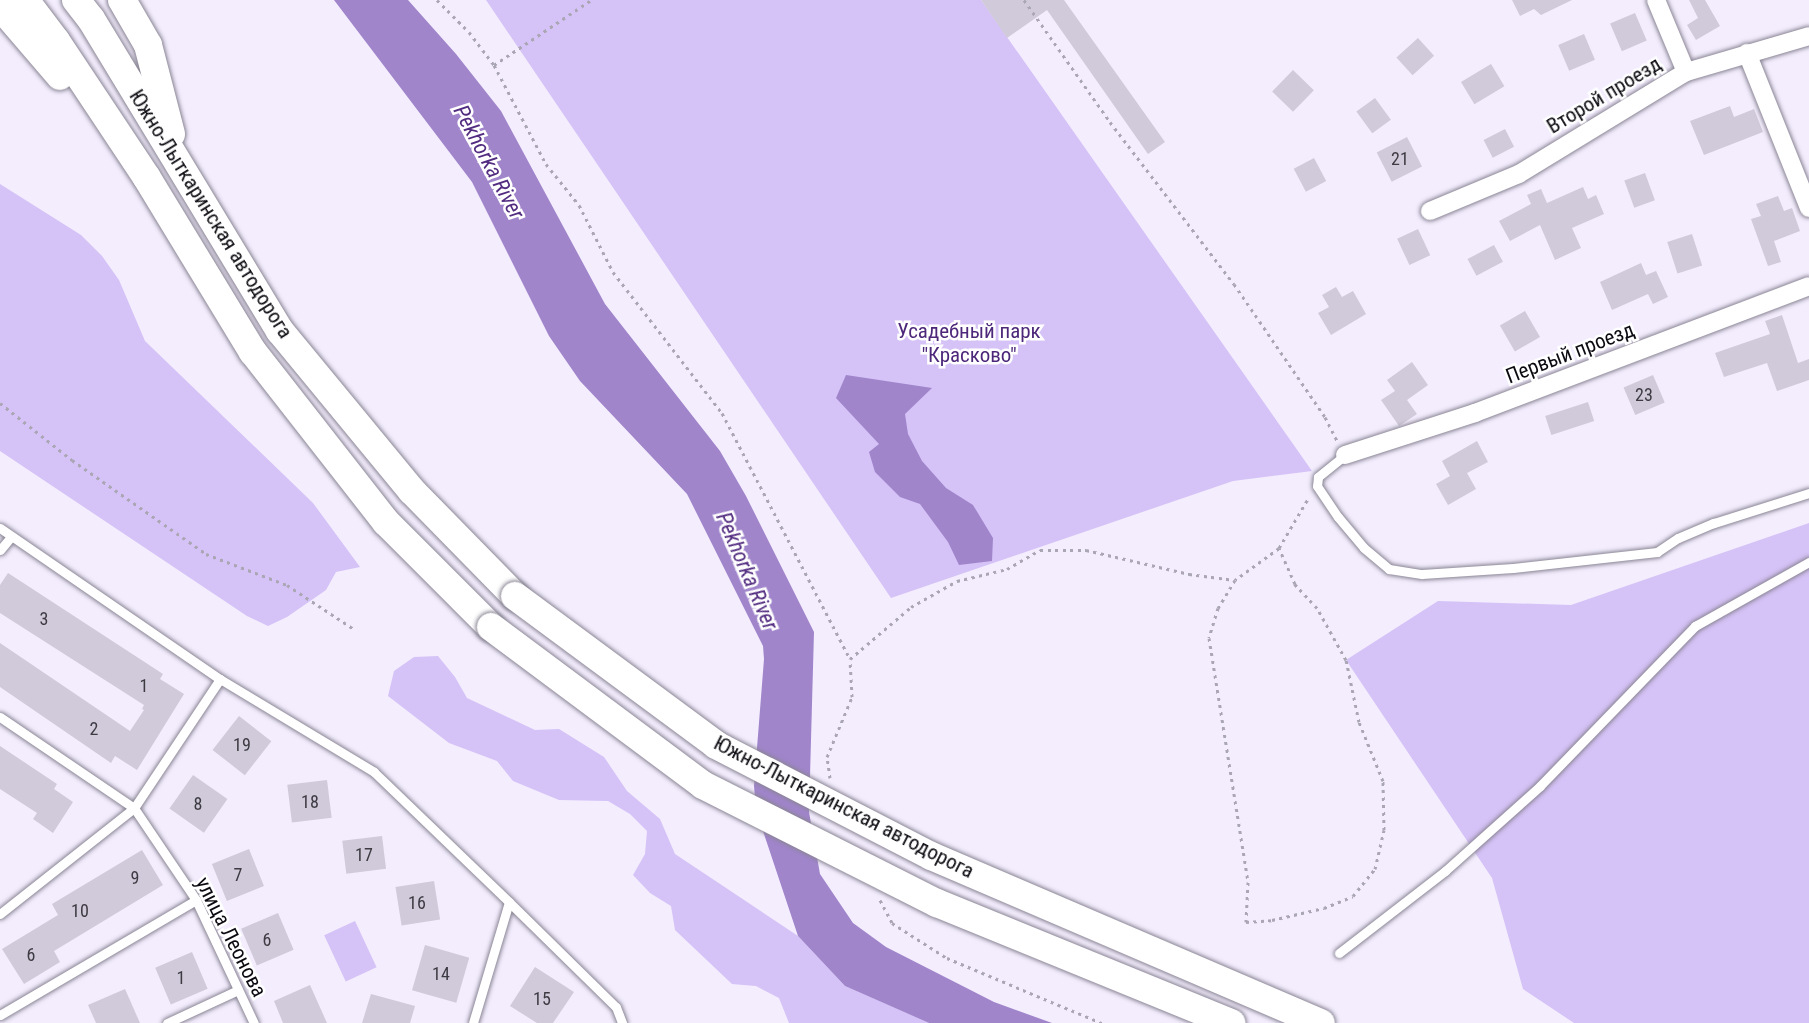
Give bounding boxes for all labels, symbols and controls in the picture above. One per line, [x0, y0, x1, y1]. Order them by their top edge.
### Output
street label: Второй проезд [1542, 51, 1666, 139]
street label: Южно-Лыткаринская автодорога [124, 85, 298, 343]
water label: Pekhorka River [448, 100, 530, 224]
house number: 21 [1391, 148, 1409, 170]
street label: Первый проезд [1502, 317, 1638, 389]
park label: Усадебный парк "Красково" [897, 318, 1041, 368]
house number: 23 [1635, 384, 1653, 406]
water label: Pekhorka River [710, 508, 784, 634]
house number: 3 [40, 608, 48, 630]
house number: 1 [140, 675, 148, 697]
house number: 2 [90, 718, 98, 740]
street label: Южно-Лыткаринская автодорога [710, 730, 978, 884]
house number: 19 [233, 734, 251, 756]
house number: 18 [301, 791, 319, 813]
house number: 8 [194, 793, 202, 815]
house number: 17 [355, 844, 373, 866]
house number: 7 [234, 864, 242, 886]
house number: 9 [131, 867, 139, 889]
street label: улица Леонова [190, 873, 272, 1001]
house number: 16 [408, 892, 426, 914]
house number: 10 [71, 900, 89, 922]
house number: 6 [263, 929, 271, 951]
house number: 6 [27, 944, 35, 966]
house number: 14 [432, 963, 450, 985]
house number: 1 [177, 967, 185, 989]
house number: 15 [533, 988, 551, 1010]

